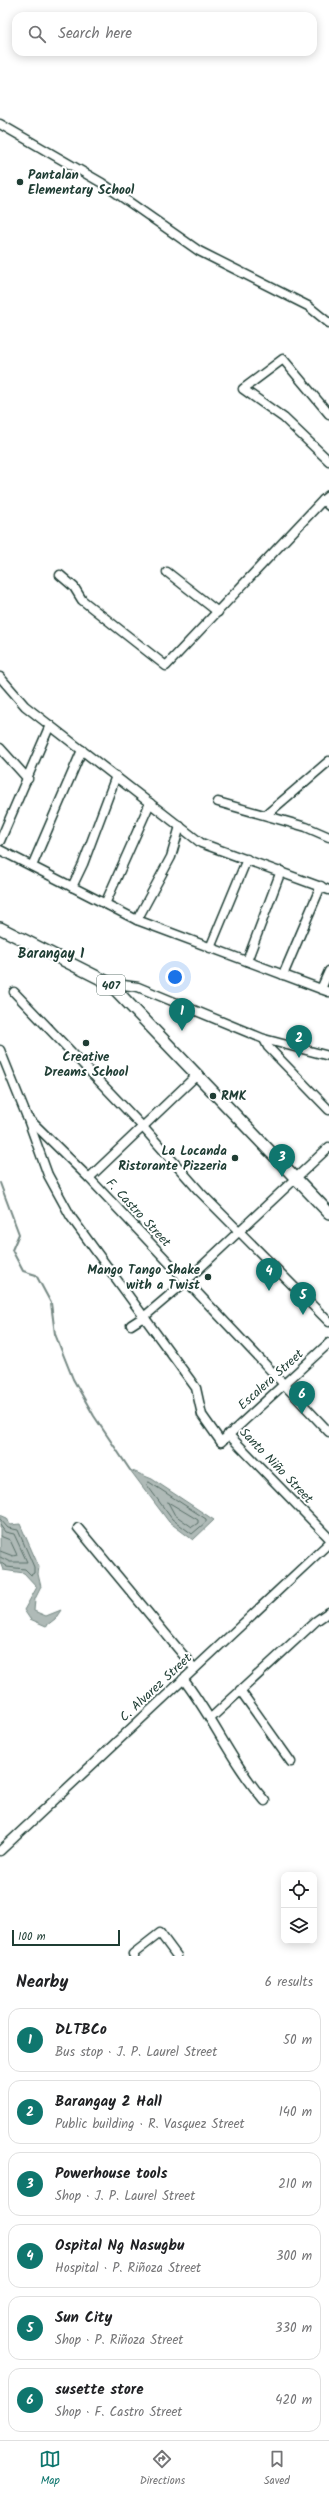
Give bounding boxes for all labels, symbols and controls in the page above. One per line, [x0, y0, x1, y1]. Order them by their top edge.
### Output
search box [12, 12, 317, 56]
text: Search here [58, 22, 132, 46]
icon: search [26, 23, 48, 45]
place label: Pantalan Elementary School [28, 165, 135, 201]
marker: Pantalan Elementary School [15, 177, 25, 187]
district label: Barangay 1 [18, 943, 85, 965]
your location [165, 967, 185, 987]
road number: 407 [97, 975, 125, 995]
pin: 1 [169, 998, 195, 1031]
pin: 2 [286, 1025, 312, 1058]
marker: Creative Dreams School [81, 1038, 91, 1048]
place label: Creative Dreams School [44, 1047, 129, 1083]
place label: RMK [221, 1086, 247, 1107]
marker: RMK [208, 1091, 218, 1101]
place label: La Locanda Ristorante Pizzeria [118, 1141, 227, 1177]
pin: 3 [269, 1144, 295, 1177]
marker: La Locanda Ristorante Pizzeria [230, 1153, 240, 1163]
street label: F. Castro Street [100, 1174, 176, 1253]
pin: 4 [256, 1258, 282, 1291]
place label: Mango Tango Shake with a Twist [87, 1260, 201, 1296]
marker: Mango Tango Shake with a Twist [203, 1272, 213, 1282]
pin: 5 [290, 1282, 316, 1315]
street label: Escalera Street [233, 1344, 309, 1415]
pin: 6 [289, 1381, 315, 1414]
street label: Santo Niño Street [234, 1423, 319, 1510]
street label: C. Alvarez Street [115, 1648, 198, 1727]
map controls [281, 1872, 317, 1944]
button: locate [281, 1872, 317, 1908]
button: layers [281, 1908, 317, 1944]
scale bar [12, 1928, 120, 1947]
text: 100 m [18, 1928, 46, 1946]
text: Nearby [16, 1969, 68, 1996]
text: 6 results [265, 1972, 313, 1993]
text: DLTBCo [55, 2018, 107, 2042]
text: 1 [28, 2030, 32, 2051]
text: 50 m [283, 2030, 312, 2051]
text: Bus stop · J. P. Laurel Street [55, 2042, 217, 2063]
text: Barangay 2 Hall [55, 2090, 162, 2114]
text: 2 [26, 2102, 34, 2123]
text: 140 m [279, 2102, 312, 2123]
text: Public building · R. Vasquez Street [55, 2114, 245, 2135]
text: Powerhouse tools [55, 2162, 168, 2186]
text: 3 [26, 2174, 34, 2195]
text: 210 m [278, 2174, 312, 2195]
text: Shop · J. P. Laurel Street [55, 2186, 195, 2207]
text: Ospital Ng Nasugbu [55, 2234, 184, 2258]
text: 4 [26, 2246, 34, 2267]
text: 300 m [276, 2246, 312, 2267]
text: Hospital · P. Riñoza Street [55, 2258, 201, 2279]
text: Sun City [55, 2306, 112, 2330]
text: 5 [27, 2318, 33, 2339]
text: 330 m [275, 2318, 312, 2339]
text: Shop · P. Riñoza Street [55, 2330, 183, 2351]
text: susette store [55, 2378, 144, 2402]
text: 6 [26, 2390, 34, 2411]
text: 420 m [275, 2390, 312, 2411]
text: Shop · F. Castro Street [55, 2402, 182, 2423]
tab: Map [39, 2448, 61, 2490]
tab: Directions [140, 2448, 185, 2490]
tab: Saved [264, 2448, 290, 2490]

